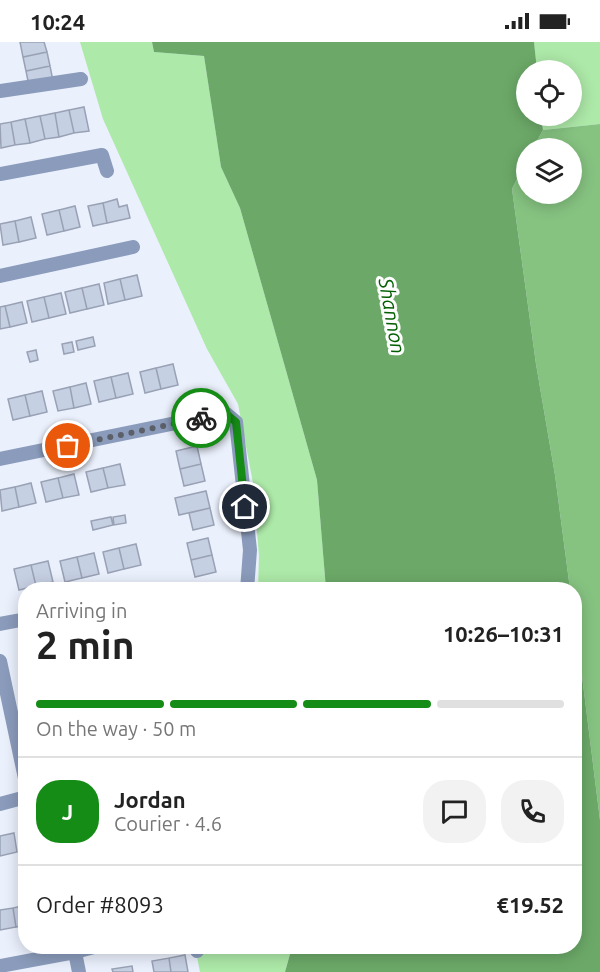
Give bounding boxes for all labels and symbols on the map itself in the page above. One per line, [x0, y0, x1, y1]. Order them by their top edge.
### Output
water label: Shannon [374, 275, 410, 356]
courier [171, 388, 231, 448]
pin [42, 420, 93, 471]
pin [219, 481, 270, 532]

